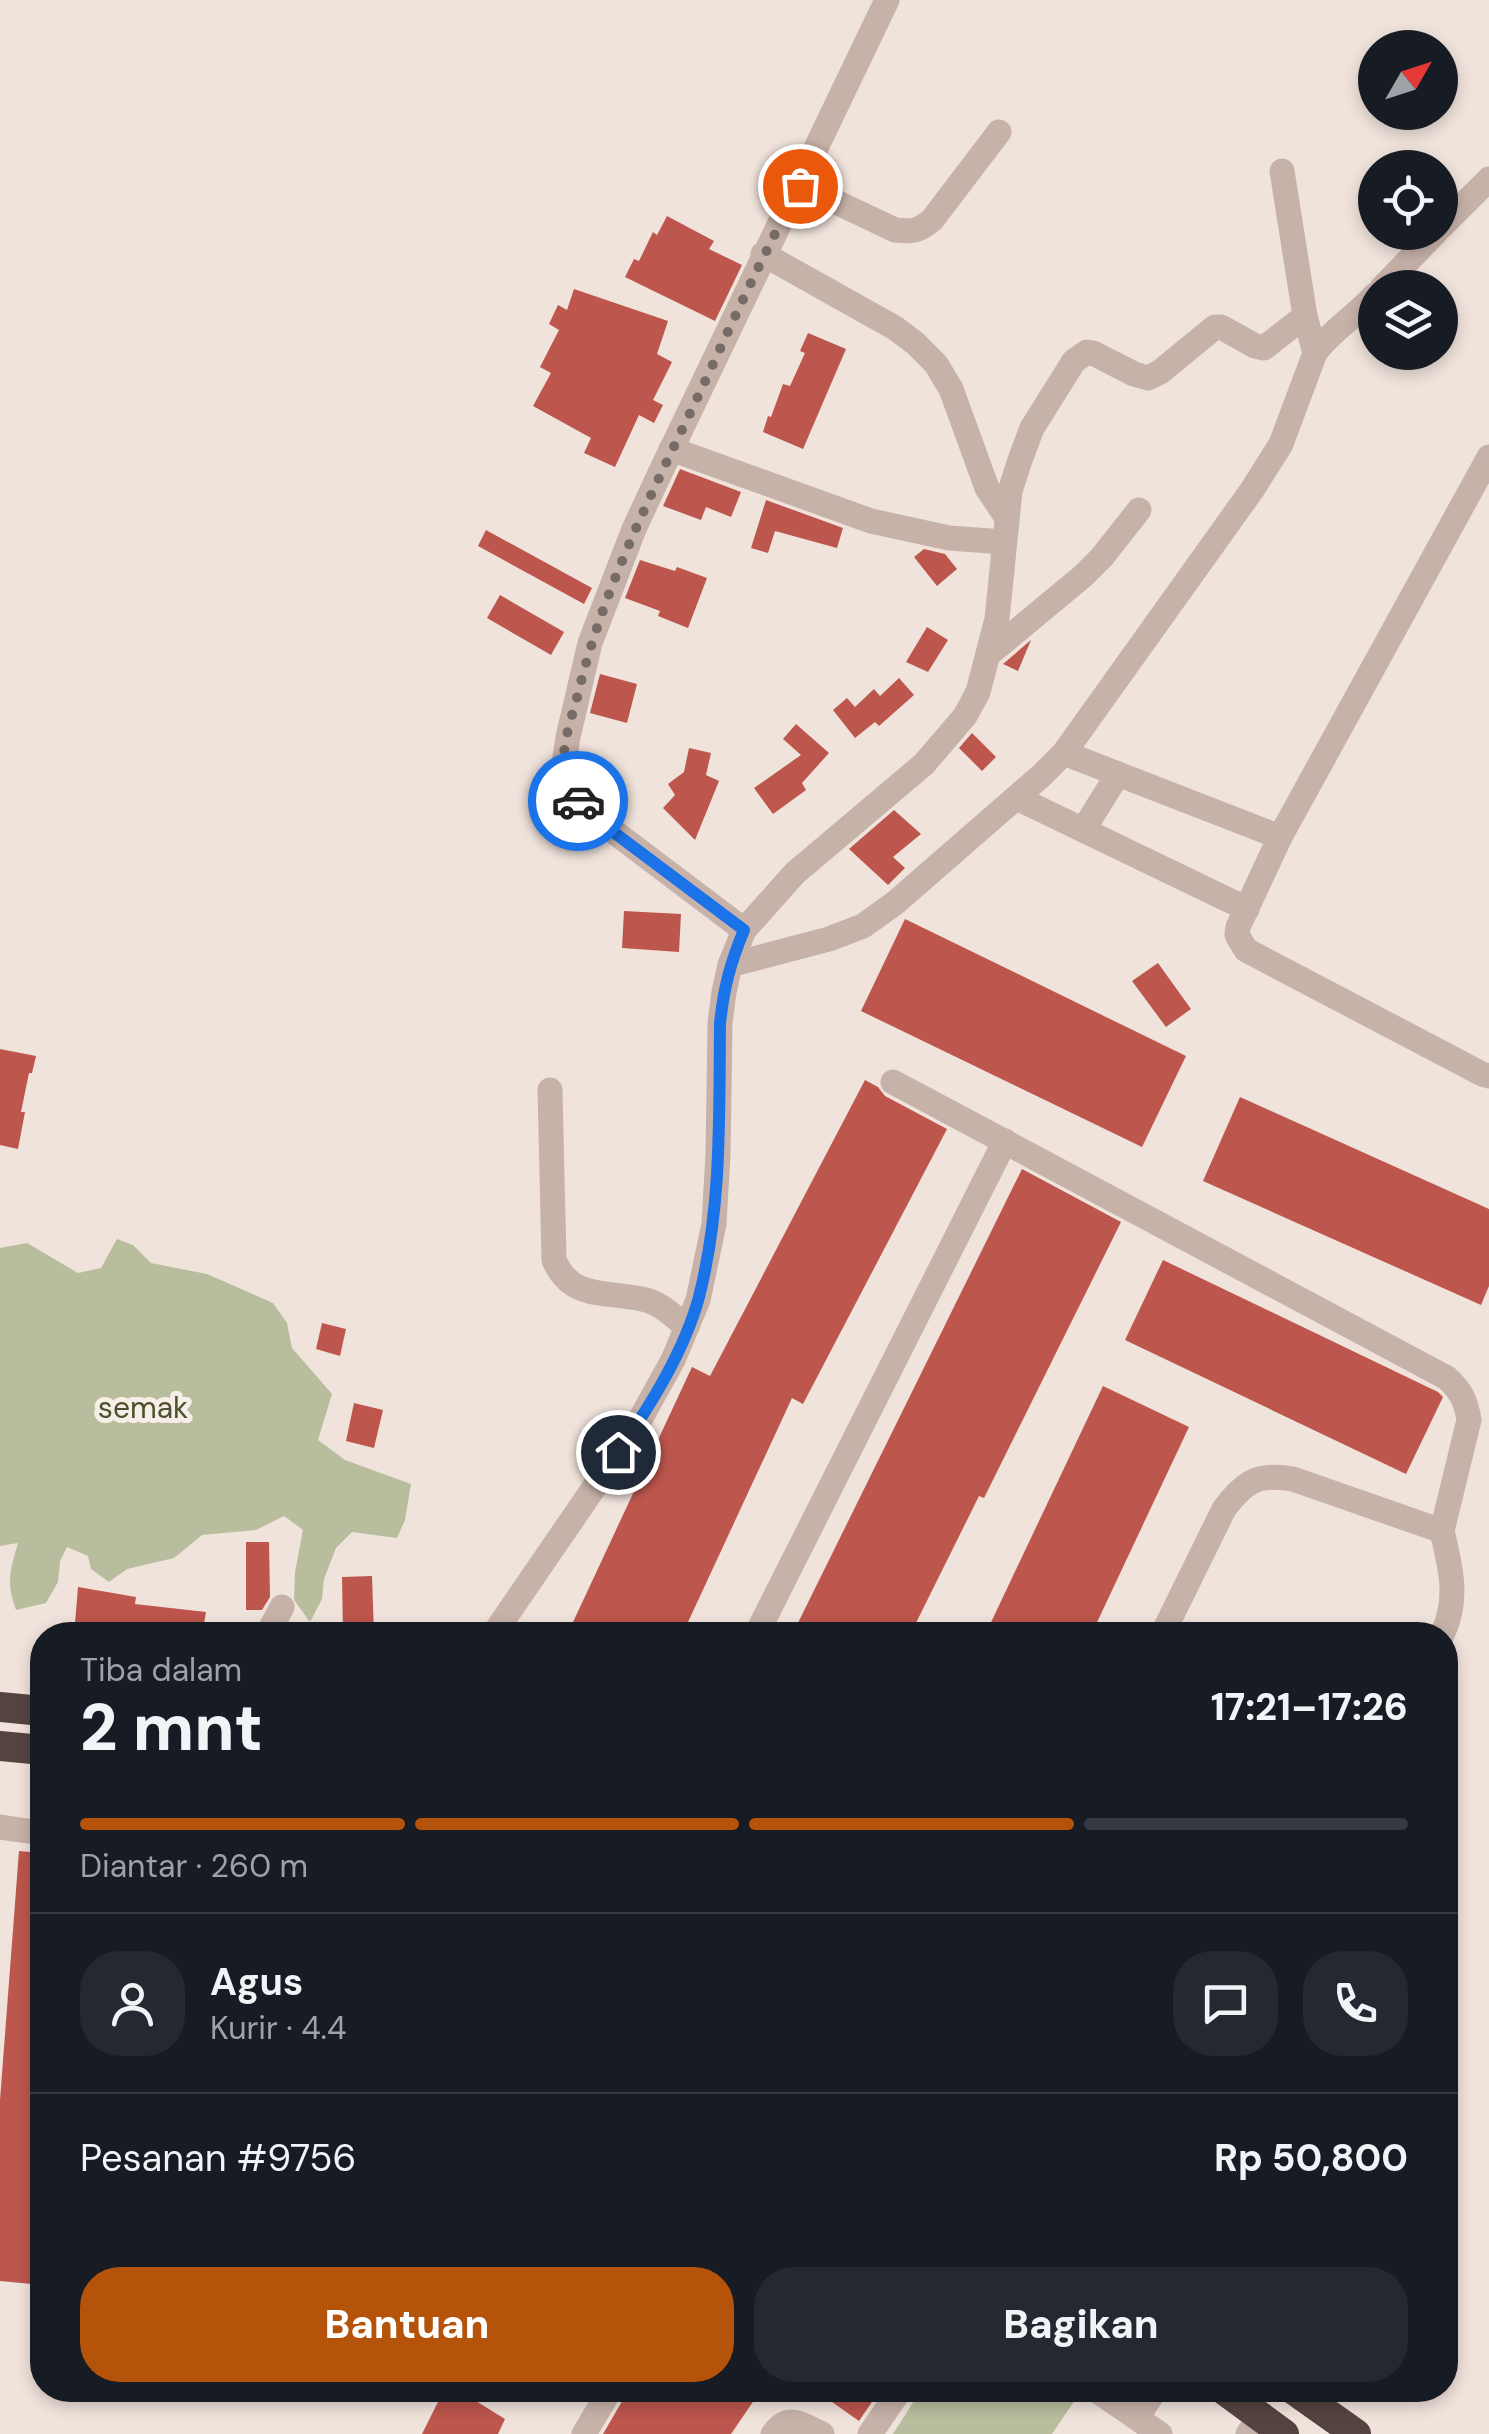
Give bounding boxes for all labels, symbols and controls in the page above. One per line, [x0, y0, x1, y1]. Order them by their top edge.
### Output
north arrow [1358, 30, 1458, 130]
map controls [1358, 30, 1458, 370]
pin [758, 144, 843, 229]
button: locate [1358, 150, 1458, 250]
icon: bag [773, 159, 828, 214]
button: layers [1358, 270, 1458, 370]
courier [528, 751, 628, 851]
icon: car [551, 774, 606, 829]
park label: semak [98, 1388, 188, 1427]
pin [576, 1410, 661, 1495]
icon: home [591, 1425, 646, 1480]
text: Tiba dalam [80, 1649, 242, 1691]
text: 17:21–17:26 [1211, 1682, 1408, 1732]
text: 2 mnt [80, 1686, 263, 1770]
text: Diantar · 260 m [80, 1845, 308, 1887]
button: person [80, 1951, 185, 2056]
button: chat [1173, 1951, 1278, 2056]
button: phone [1303, 1951, 1408, 2056]
text: Agus [210, 1957, 303, 2007]
text: Kurir · 4.4 [210, 2007, 346, 2049]
text: Pesanan #9756 [80, 2133, 356, 2183]
text: Rp 50,800 [1214, 2133, 1408, 2183]
button: Bantuan [80, 2267, 734, 2382]
button: Bagikan [754, 2267, 1408, 2382]

